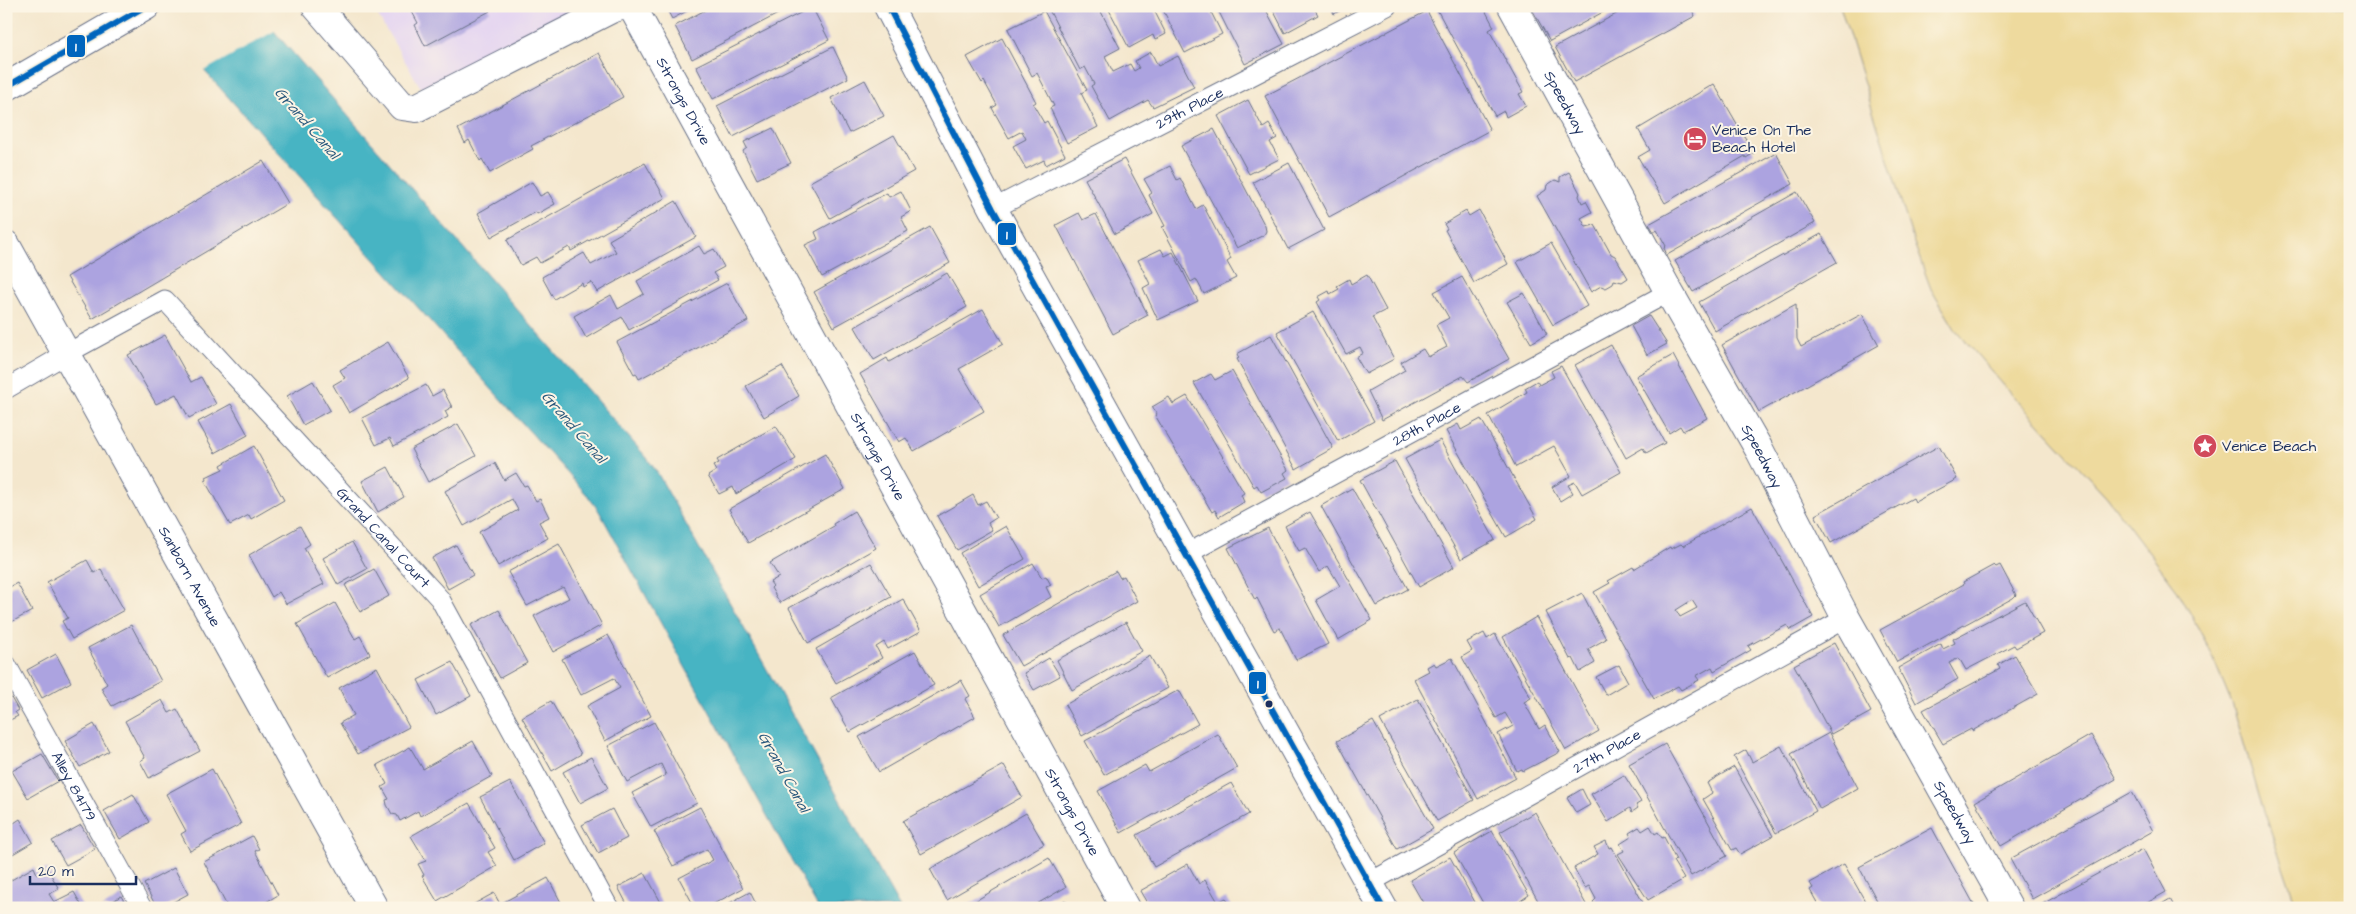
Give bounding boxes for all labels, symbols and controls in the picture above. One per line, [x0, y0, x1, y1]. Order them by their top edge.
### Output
line badge: 1 [66, 34, 86, 58]
text: 1 [75, 37, 77, 57]
street label: Strongs Drive [651, 53, 716, 149]
street label: Speedway [1539, 67, 1591, 139]
water label: Grand Canal [270, 82, 346, 166]
street label: 29th Place [1152, 82, 1227, 134]
place label: Venice On The Beach Hotel [1712, 120, 1811, 158]
hotel icon: Venice On The Beach Hotel [1682, 126, 1708, 152]
line badge: 1 [997, 222, 1017, 246]
text: 1 [1006, 225, 1008, 245]
water label: Grand Canal [537, 386, 613, 470]
street label: 28th Place [1389, 397, 1465, 451]
street label: Strongs Drive [845, 409, 911, 504]
street label: Speedway [1736, 420, 1788, 492]
place icon: Venice Beach [2192, 433, 2218, 459]
place label: Venice Beach [2222, 436, 2317, 457]
street label: Grand Canal Court [332, 482, 435, 593]
street label: Sanborn Avenue [154, 522, 226, 631]
line badge: 1 [1248, 671, 1267, 695]
text: 1 [1257, 674, 1259, 694]
unlabelled marker [1264, 699, 1274, 709]
street label: 27th Place [1569, 724, 1644, 778]
water label: Grand Canal [753, 728, 816, 818]
street label: Alley 84179 [46, 748, 102, 825]
street label: Strongs Drive [1040, 764, 1105, 860]
street label: Speedway [1929, 776, 1981, 848]
scale bar [30, 854, 136, 886]
text: 20 m [38, 861, 74, 882]

